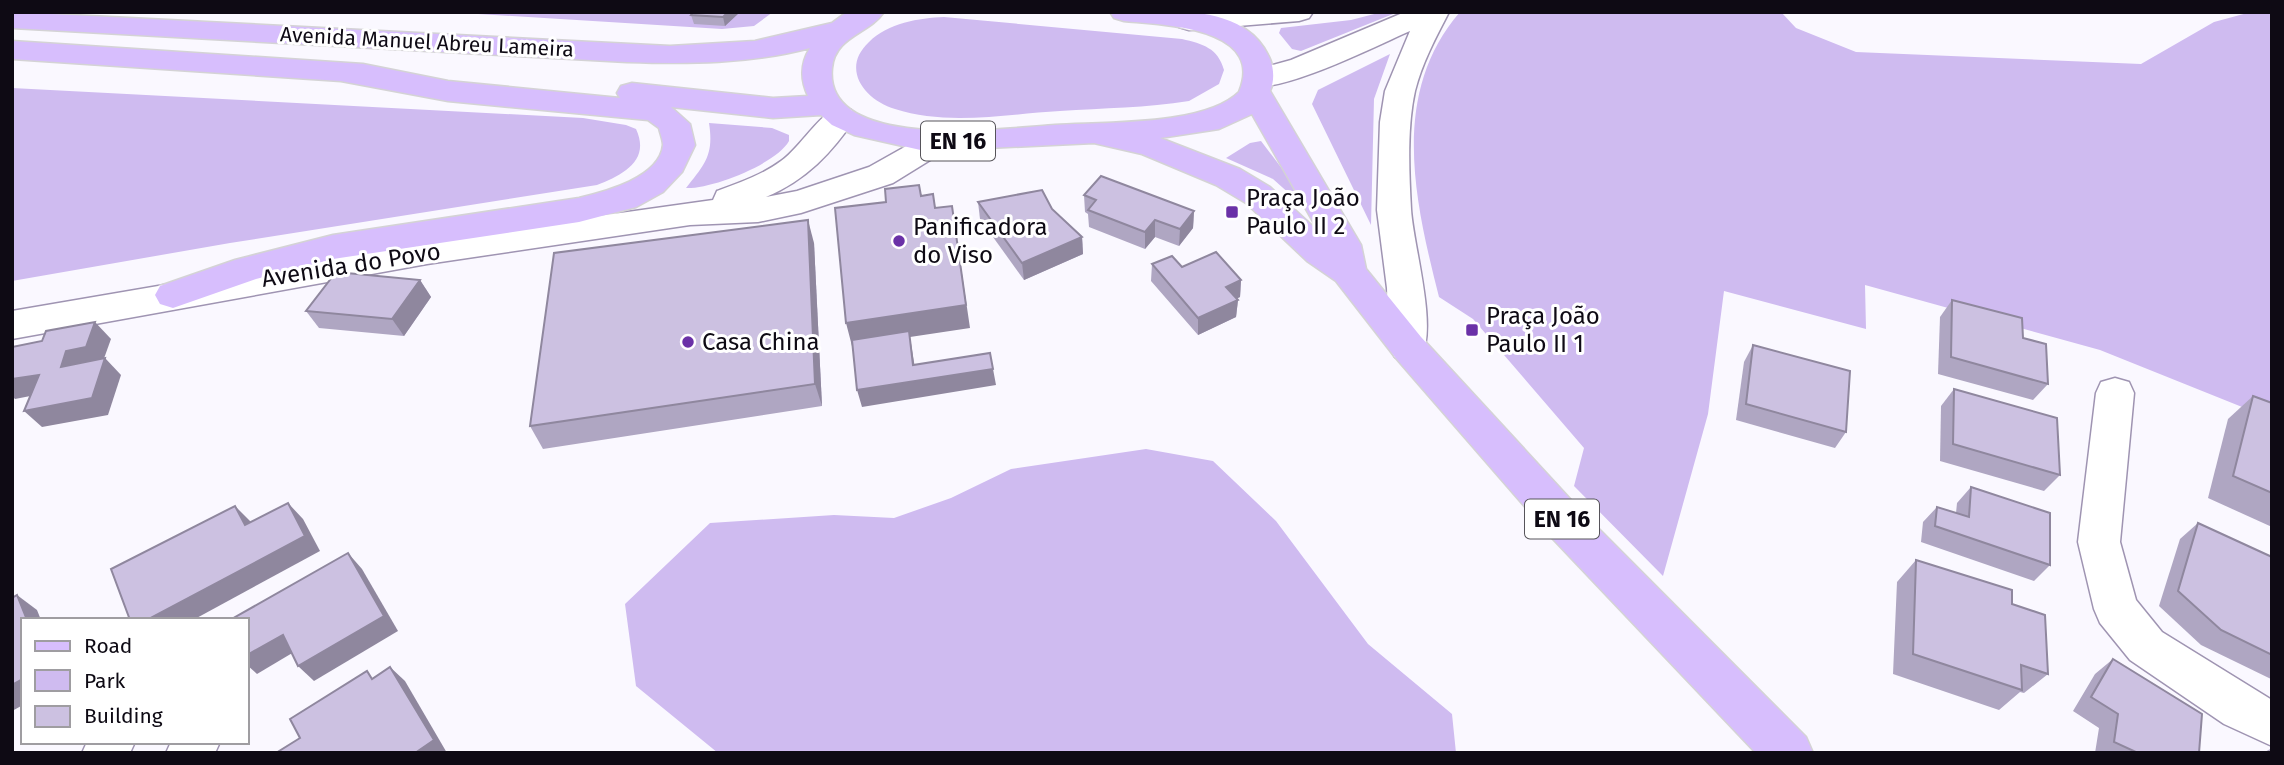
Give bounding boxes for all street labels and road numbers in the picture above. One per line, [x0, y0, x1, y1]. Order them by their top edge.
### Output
street label: Avenida Manuel Abreu Lameira [280, 21, 574, 63]
road number: EN 16 [921, 122, 995, 160]
street label: Avenida do Povo [260, 237, 442, 293]
road number: EN 16 [1525, 499, 1599, 538]

